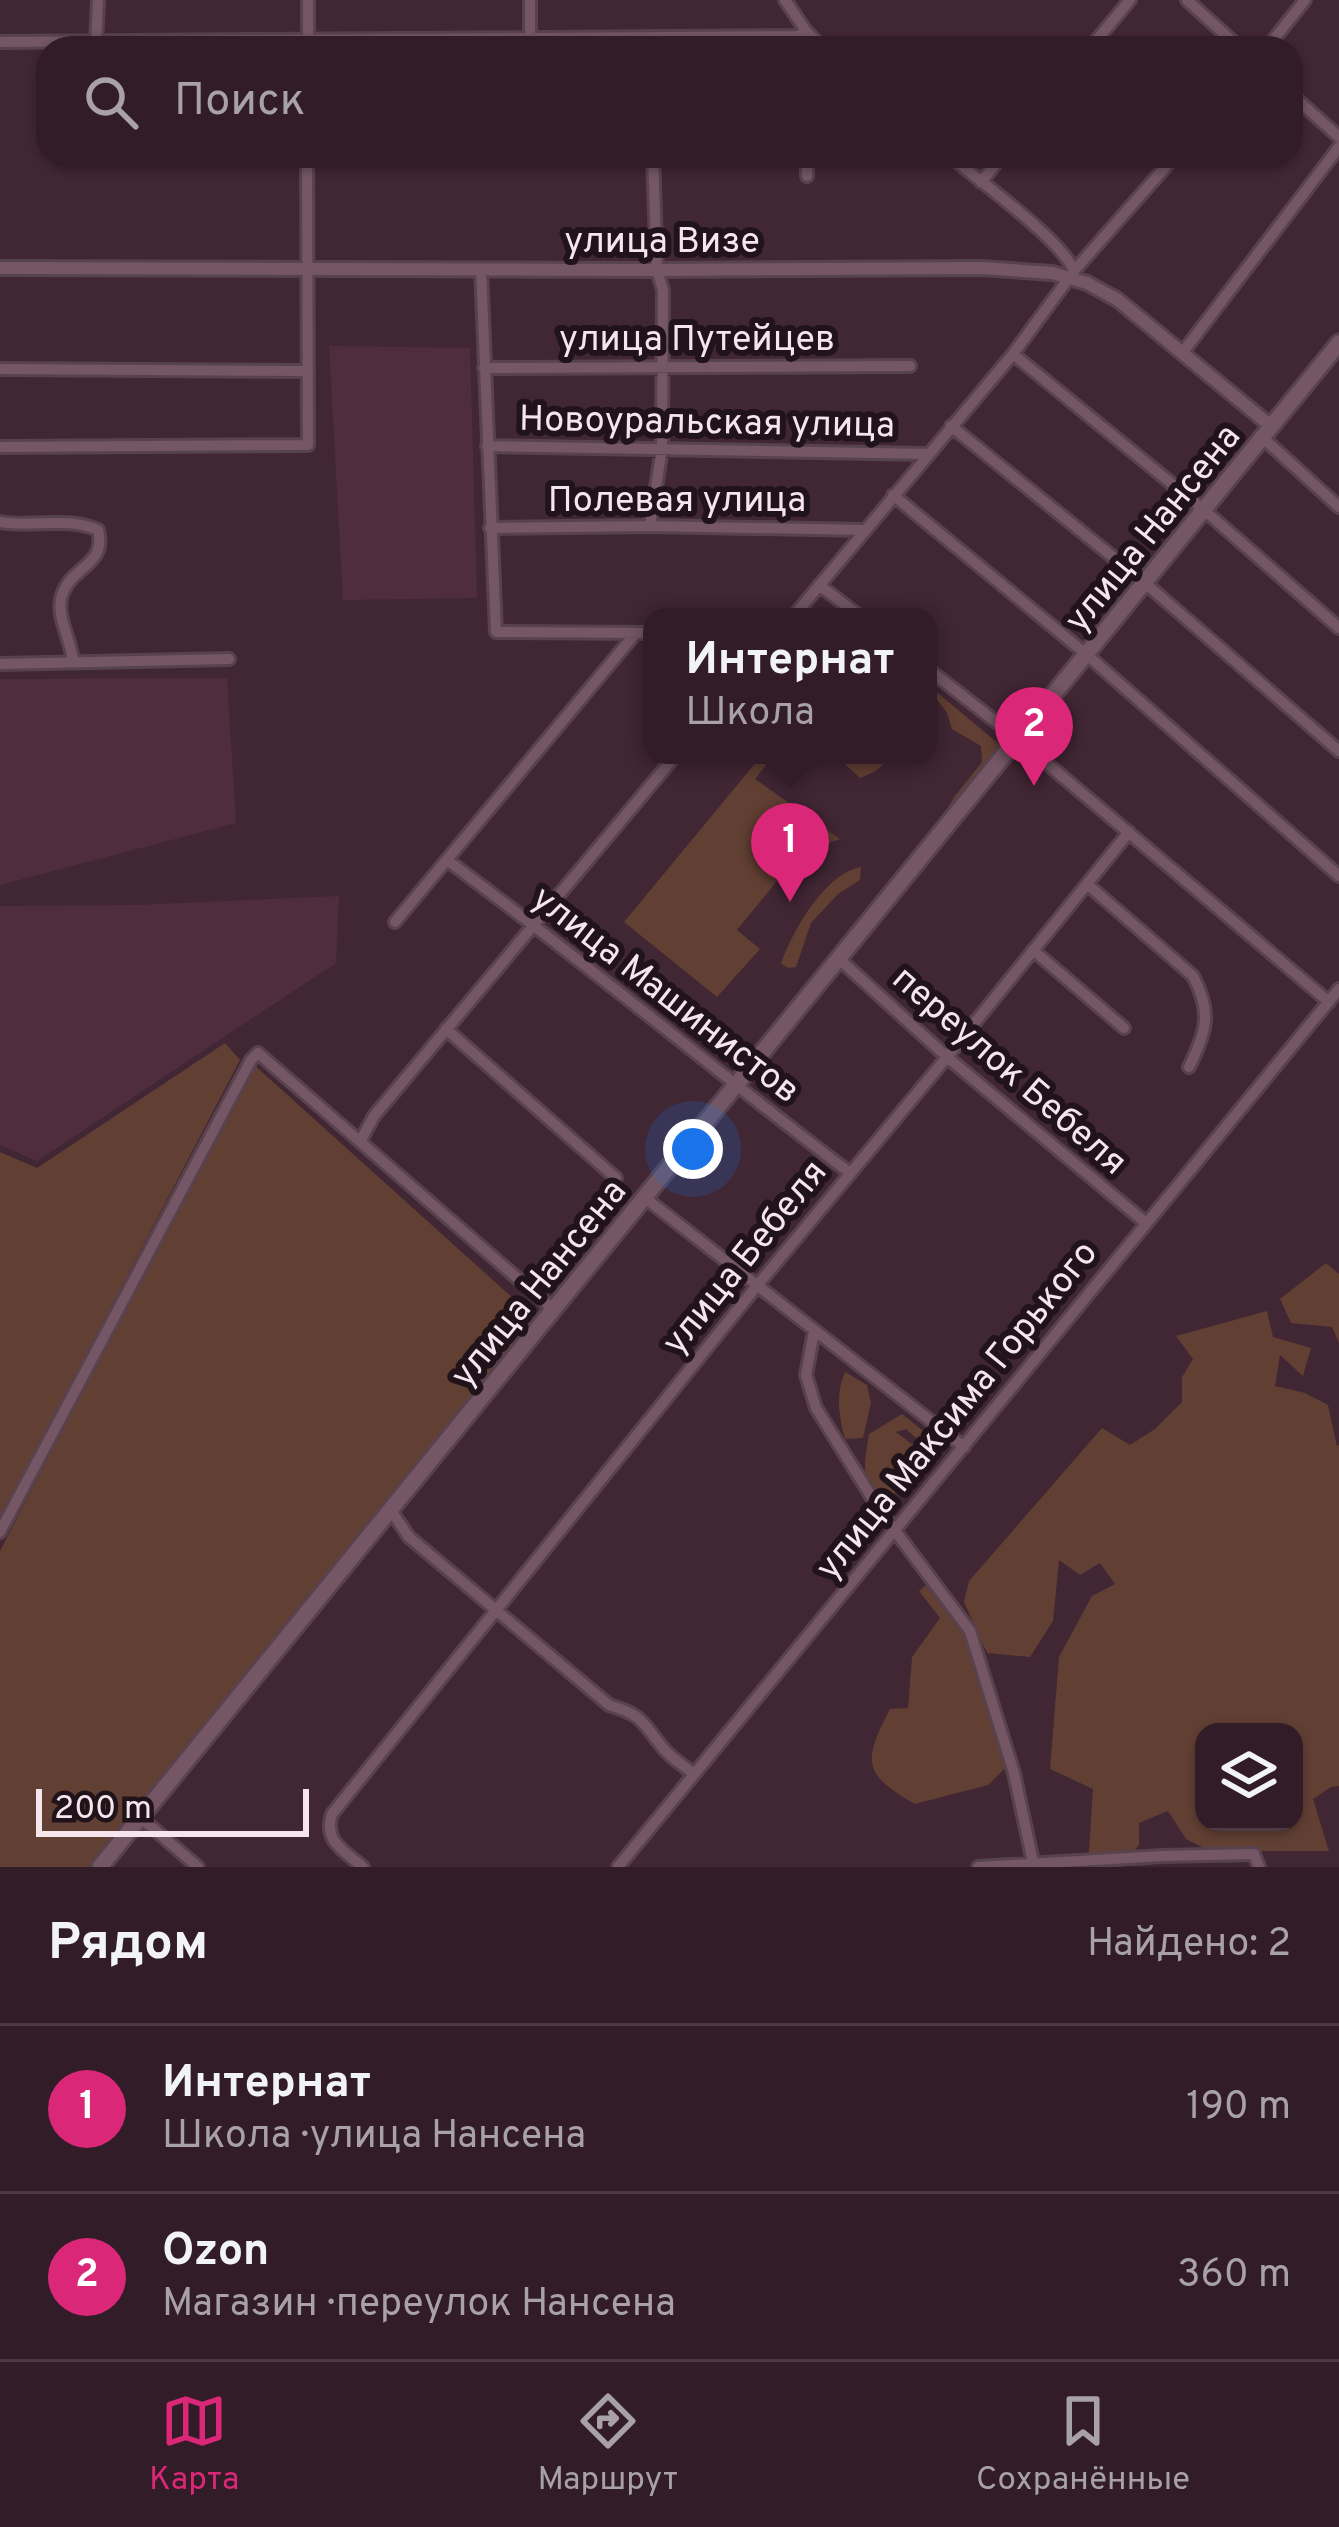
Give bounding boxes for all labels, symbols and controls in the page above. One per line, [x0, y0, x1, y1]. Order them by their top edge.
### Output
search box [36, 36, 1303, 168]
icon: search [78, 69, 144, 135]
text: Поиск [174, 74, 305, 131]
street label: улица Визе [564, 220, 760, 266]
street label: улица Путейцев [559, 318, 835, 364]
street label: Новоуральская улица [519, 398, 895, 450]
street label: улица Нансена [1056, 416, 1252, 643]
street label: Полевая улица [548, 479, 806, 525]
popup [643, 608, 937, 764]
text: Интернат [686, 633, 894, 690]
pin: 2 [995, 687, 1073, 786]
text: Школа [686, 690, 815, 739]
pin: 1 [751, 803, 829, 902]
street label: улица Машинистов [521, 877, 808, 1115]
street label: переулок Бебеля [881, 957, 1135, 1187]
your location [663, 1119, 723, 1179]
street label: улица Бебеля [653, 1152, 839, 1365]
street label: улица Нансена [442, 1171, 638, 1398]
street label: улица Максима Горького [807, 1232, 1109, 1591]
map controls [1195, 1723, 1303, 1831]
button: layers [1195, 1723, 1303, 1831]
scale bar [36, 1783, 309, 1836]
text: 200 m [54, 1789, 152, 1831]
text: Рядом [48, 1913, 208, 1978]
text: Найдено: 2 [1087, 1921, 1291, 1970]
text: Интернат [162, 2056, 371, 2113]
text: 1 [79, 2084, 95, 2133]
text: 190 m [1186, 2084, 1291, 2133]
text: Школа · улица Нансена [162, 2113, 586, 2162]
text: Ozon [162, 2224, 269, 2281]
text: 2 [75, 2252, 99, 2301]
text: 360 m [1177, 2252, 1291, 2301]
text: Магазин · переулок Нансена [162, 2281, 676, 2330]
tab: Карта [149, 2388, 239, 2502]
tab: Маршрут [537, 2388, 678, 2502]
tab: Сохранённые [976, 2388, 1190, 2502]

